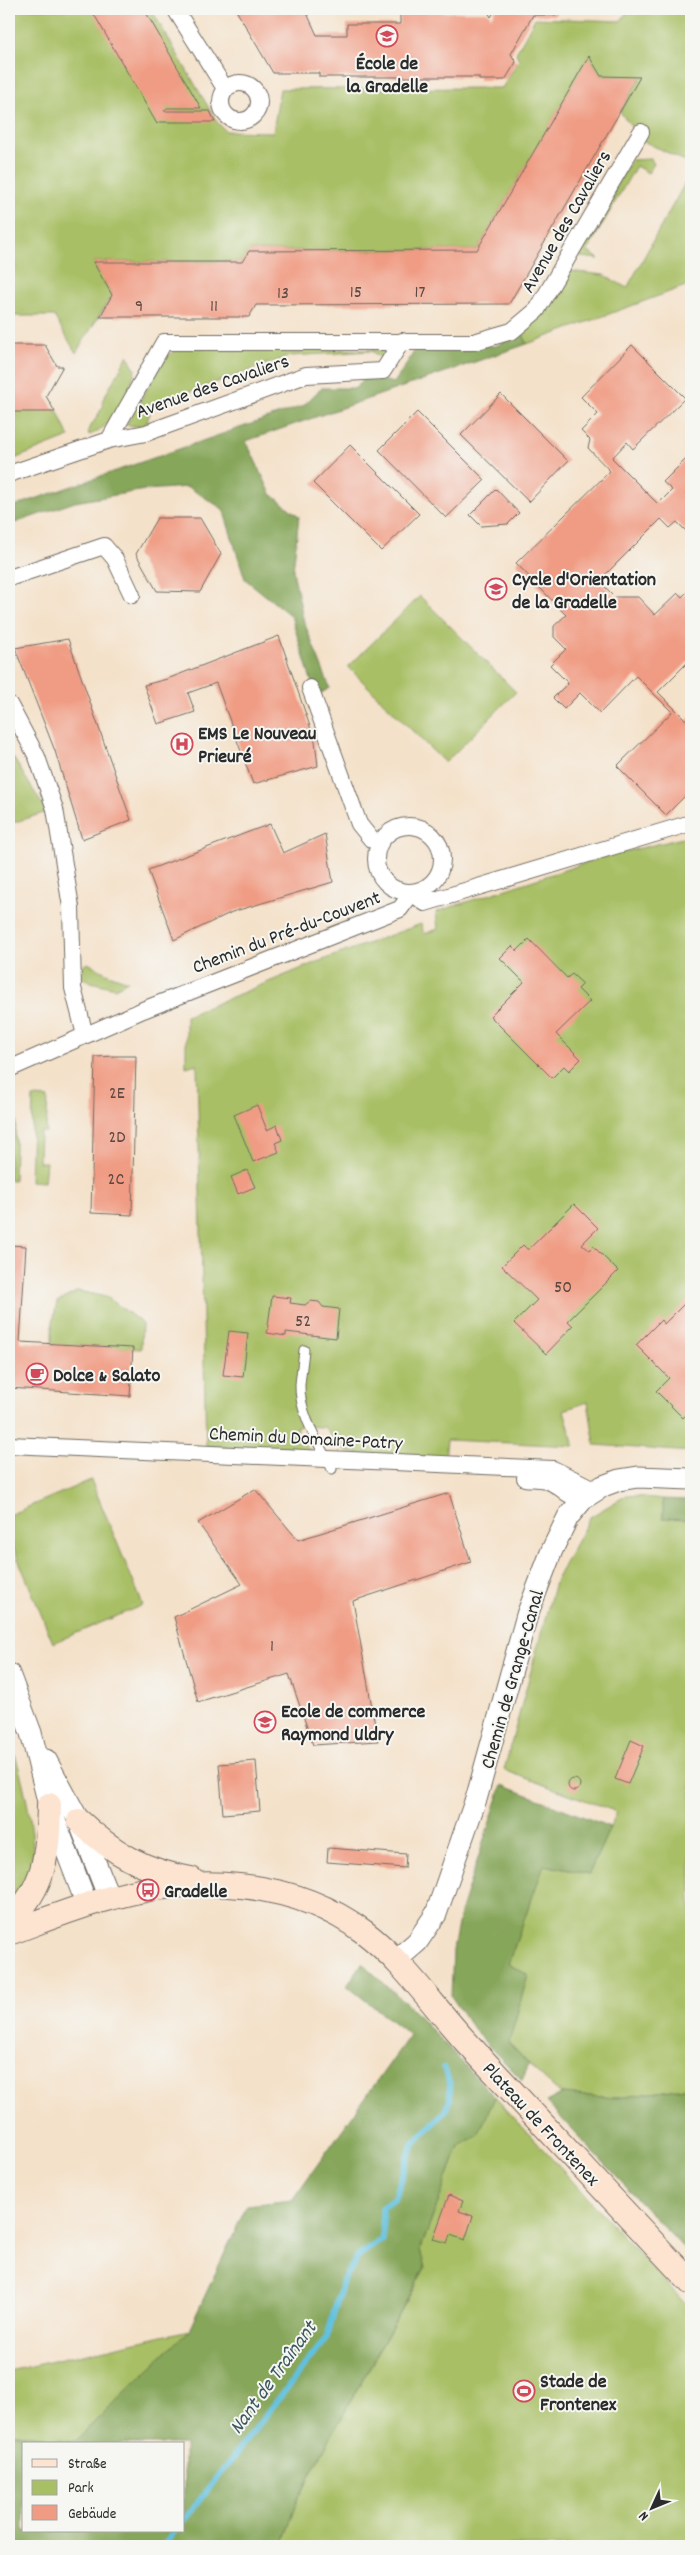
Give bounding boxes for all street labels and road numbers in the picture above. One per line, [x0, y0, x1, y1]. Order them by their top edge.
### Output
street label: Avenue des Cavaliers [515, 146, 620, 299]
street label: Avenue des Cavaliers [133, 348, 293, 427]
street label: Chemin du Pré-du-Couvent [189, 885, 385, 983]
street label: Chemin du Domaine-Patry [208, 1421, 404, 1459]
street label: Chemin de Grange-Canal [475, 1587, 553, 1773]
street label: Plateau de Frontenex [475, 2057, 605, 2194]

